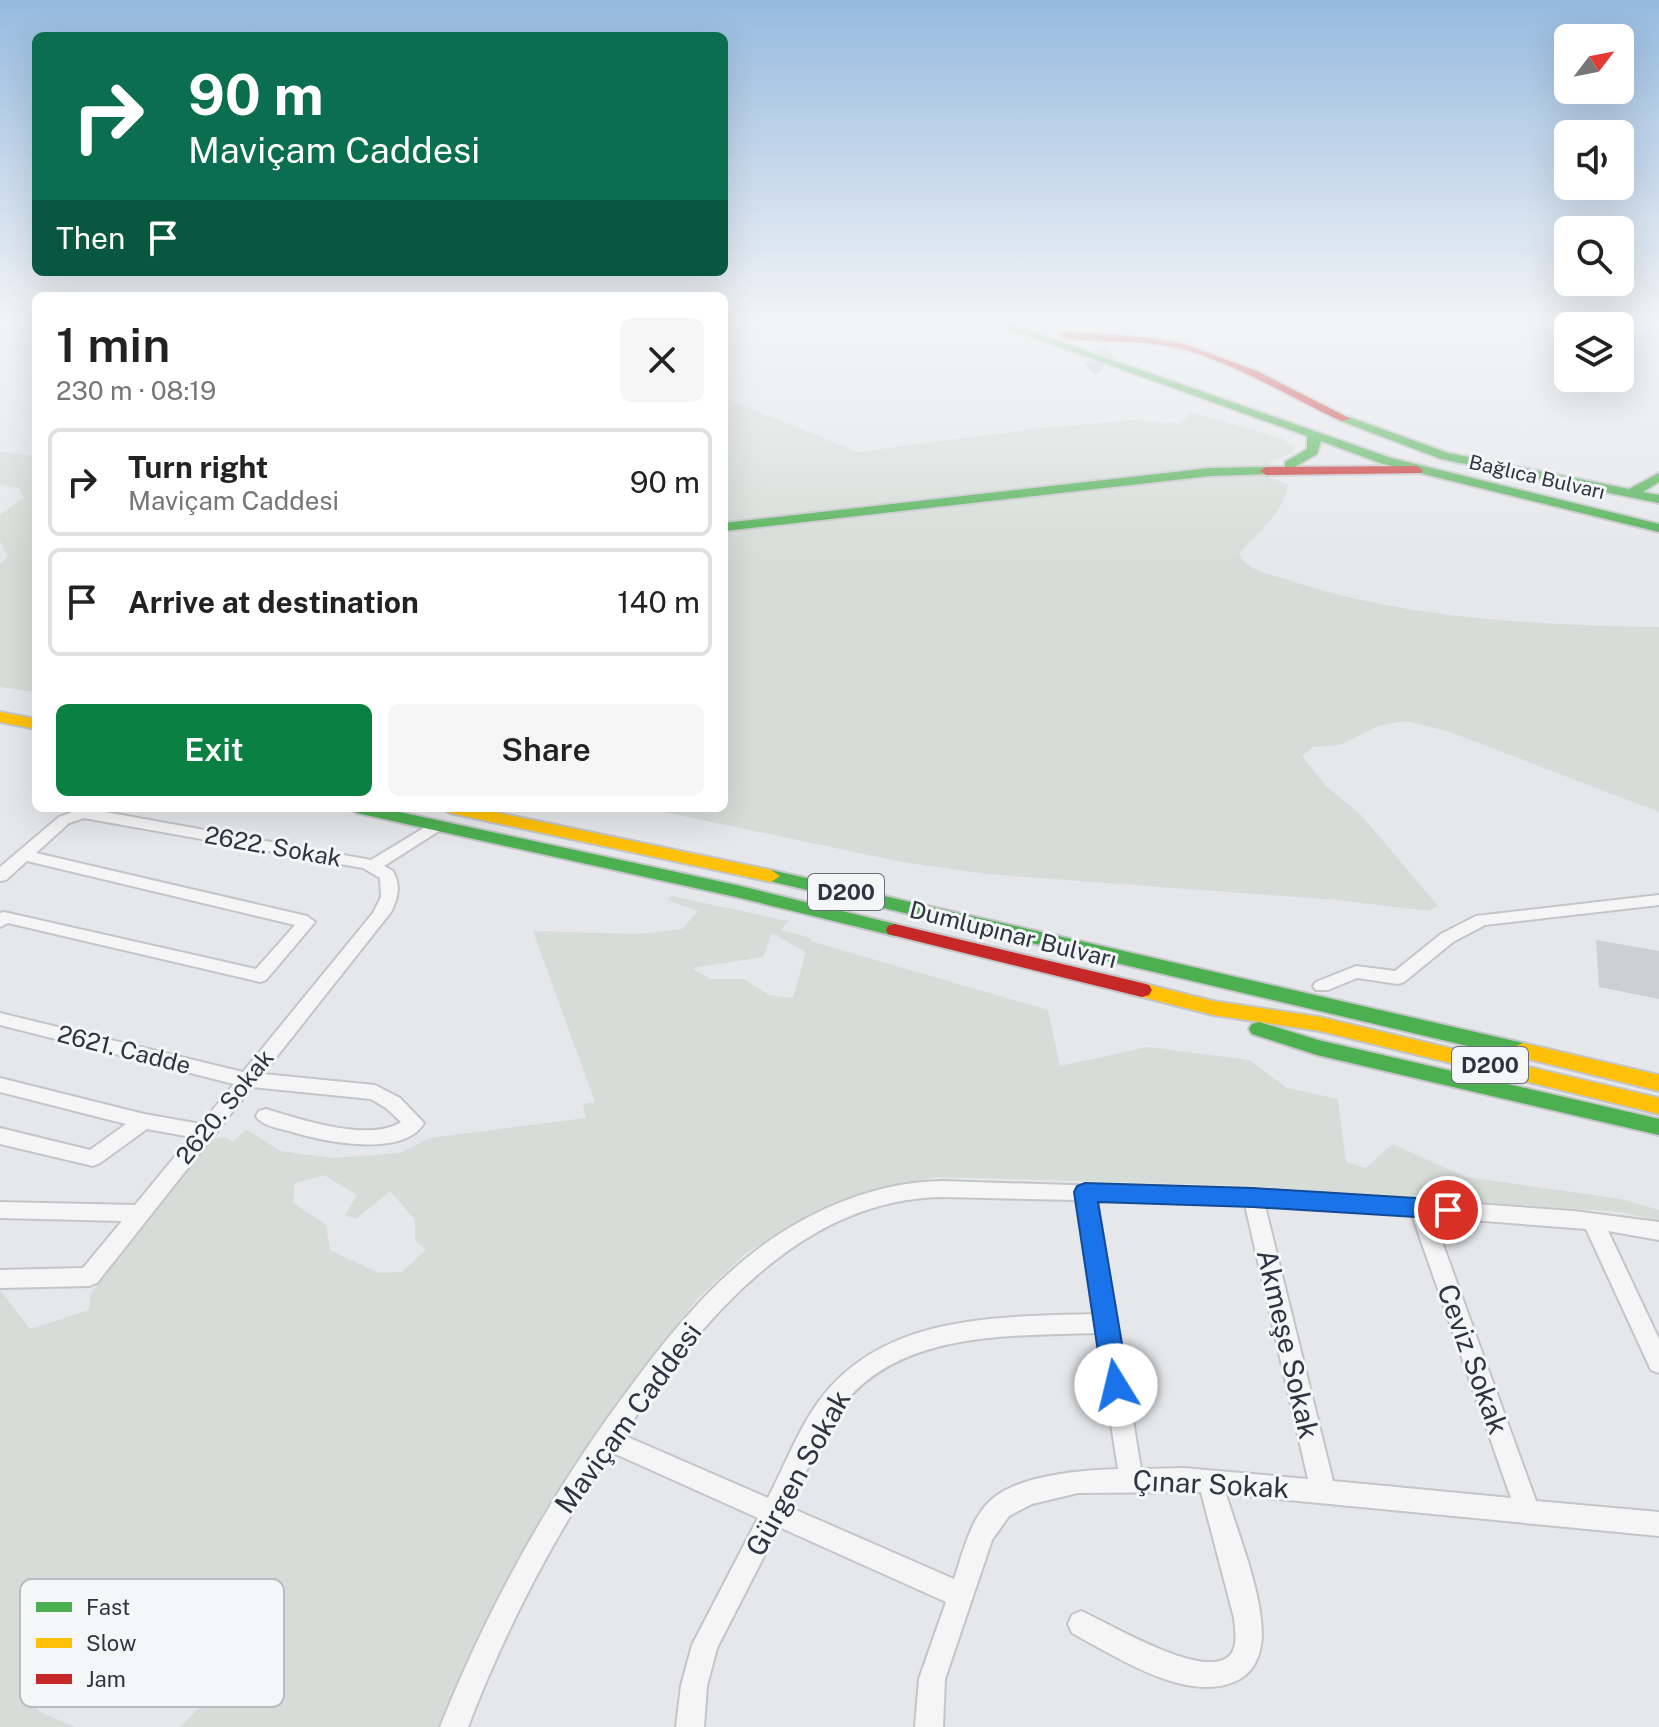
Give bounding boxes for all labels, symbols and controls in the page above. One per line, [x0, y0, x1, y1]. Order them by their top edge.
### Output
north arrow [1554, 24, 1634, 104]
map controls [1554, 24, 1634, 392]
text: 90 m [188, 62, 324, 128]
icon: right [56, 64, 160, 168]
button: sound [1554, 120, 1634, 200]
text: Maviçam Caddesi [188, 129, 480, 171]
icon: arrive [141, 216, 185, 260]
button: search [1554, 216, 1634, 296]
text: Then [56, 220, 125, 256]
button: layers [1554, 312, 1634, 392]
text: 1 min [56, 316, 170, 373]
button: close [620, 318, 704, 402]
text: 230 m · 08:19 [56, 375, 216, 406]
text: Turn right [128, 449, 268, 485]
street label: Bağlıca Bulvarı [1467, 450, 1607, 504]
icon: right [60, 460, 104, 504]
text: 90 m [630, 464, 700, 500]
text: Maviçam Caddesi [128, 485, 339, 516]
icon: arrive [60, 580, 104, 624]
text: Arrive at destination [128, 584, 419, 620]
text: 140 m [617, 584, 700, 620]
button: Exit [56, 704, 372, 796]
button: Share [388, 704, 704, 796]
street label: 2622. Sokak [203, 820, 344, 872]
road number: D200 [808, 874, 884, 910]
street label: Dumlupınar Bulvarı [907, 895, 1120, 973]
street label: 2621. Cadde [55, 1019, 194, 1079]
street label: 2620. Sokak [170, 1044, 279, 1169]
road number: D200 [1452, 1047, 1528, 1083]
pin [1414, 1176, 1482, 1244]
icon: arrive [1426, 1188, 1470, 1232]
street label: Akmeşe Sokak [1251, 1246, 1326, 1442]
street label: Ceviz Sokak [1431, 1279, 1516, 1438]
street label: Maviçam Caddesi [547, 1316, 708, 1519]
position arrow [1074, 1343, 1158, 1427]
street label: Gürgen Sokak [738, 1384, 857, 1561]
street label: Çınar Sokak [1132, 1463, 1290, 1504]
legend [20, 1579, 284, 1707]
text: Fast [86, 1594, 130, 1620]
text: Slow [86, 1630, 136, 1656]
text: Jam [86, 1666, 126, 1692]

